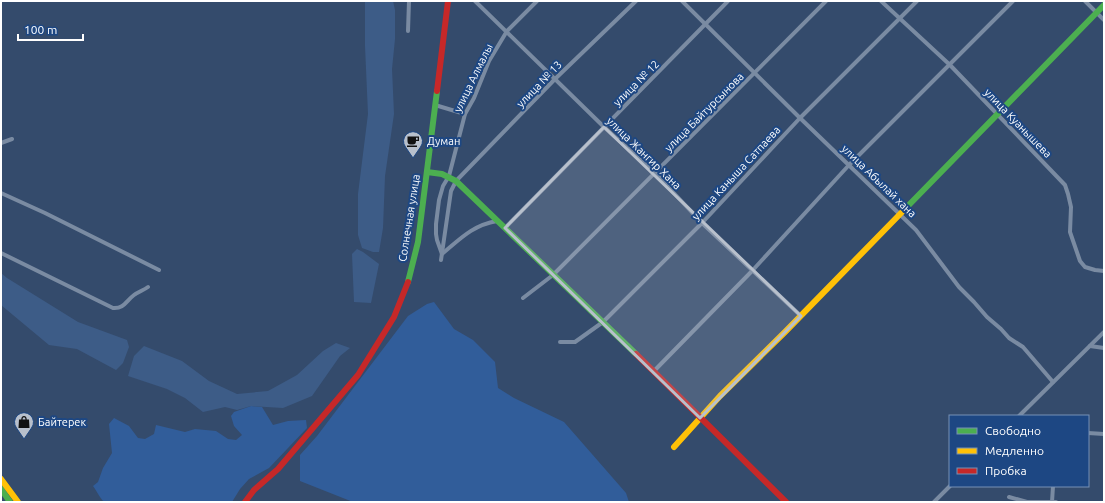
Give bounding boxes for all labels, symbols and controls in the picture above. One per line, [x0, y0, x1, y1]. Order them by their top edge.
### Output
scale bar [18, 16, 83, 42]
text: 100 m [24, 23, 57, 36]
street label: улица Алмалы [451, 42, 495, 114]
street label: улица № 13 [514, 58, 564, 110]
street label: улица № 12 [611, 58, 661, 108]
street label: улица Байтурсынова [662, 70, 746, 154]
street label: улица Куанышева [982, 86, 1054, 160]
street label: улица Жангир Хана [604, 114, 684, 192]
street label: улица Каныша Сатпаева [689, 124, 783, 222]
cafe icon: Думан [402, 130, 424, 158]
place label: Думан [427, 135, 460, 147]
street label: улица Абылай хана [839, 142, 919, 220]
street label: Солнечная улица [396, 173, 422, 263]
shop icon: Байтерек [13, 411, 35, 439]
legend [949, 415, 1089, 487]
place label: Байтерек [38, 416, 86, 428]
text: Свободно [985, 424, 1041, 437]
text: Медленно [985, 444, 1044, 457]
text: Пробка [985, 464, 1027, 477]

